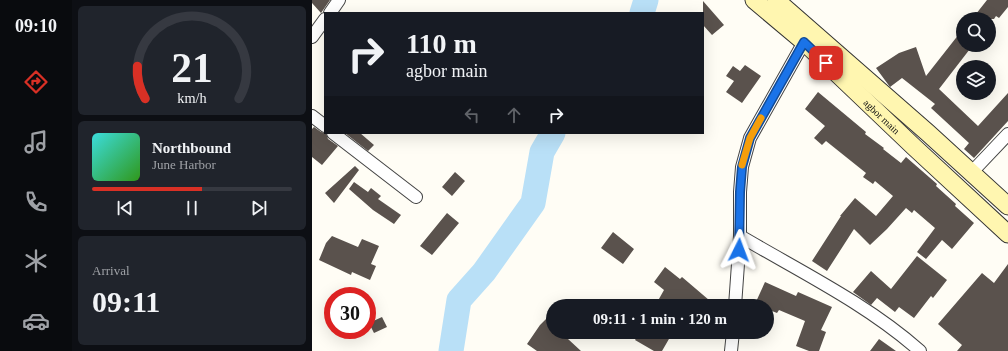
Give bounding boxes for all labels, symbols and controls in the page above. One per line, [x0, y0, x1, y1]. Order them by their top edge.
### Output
map controls [956, 12, 996, 100]
button: search [956, 12, 996, 52]
text: 09:10 [15, 16, 57, 36]
icon: right [340, 28, 392, 80]
text: 110 m [406, 28, 477, 59]
text: 21 [171, 44, 213, 90]
pin [809, 46, 843, 80]
icon: arrive [815, 52, 837, 74]
button: layers [956, 60, 996, 100]
text: agbor main [406, 61, 487, 81]
icon: directions [22, 68, 50, 96]
text: km/h [177, 89, 207, 105]
street label: agbor main [861, 97, 902, 136]
icon: left [461, 104, 483, 126]
icon: ahead [503, 104, 525, 126]
icon: right [545, 104, 567, 126]
icon: music [22, 128, 50, 156]
text: Northbound [152, 140, 231, 156]
text: June Harbor [152, 157, 216, 172]
icon: phone [22, 188, 50, 216]
icon: previous [114, 197, 136, 219]
icon: pause [181, 197, 203, 219]
icon: next [248, 197, 270, 219]
position arrow [718, 229, 760, 271]
icon: climate [22, 247, 50, 275]
text: Arrival [92, 263, 130, 278]
text: 09:11 [92, 285, 160, 318]
speed limit sign: 30 [324, 287, 376, 339]
icon: car [22, 307, 50, 335]
text: 09:11 · 1 min · 120 m [593, 311, 727, 327]

